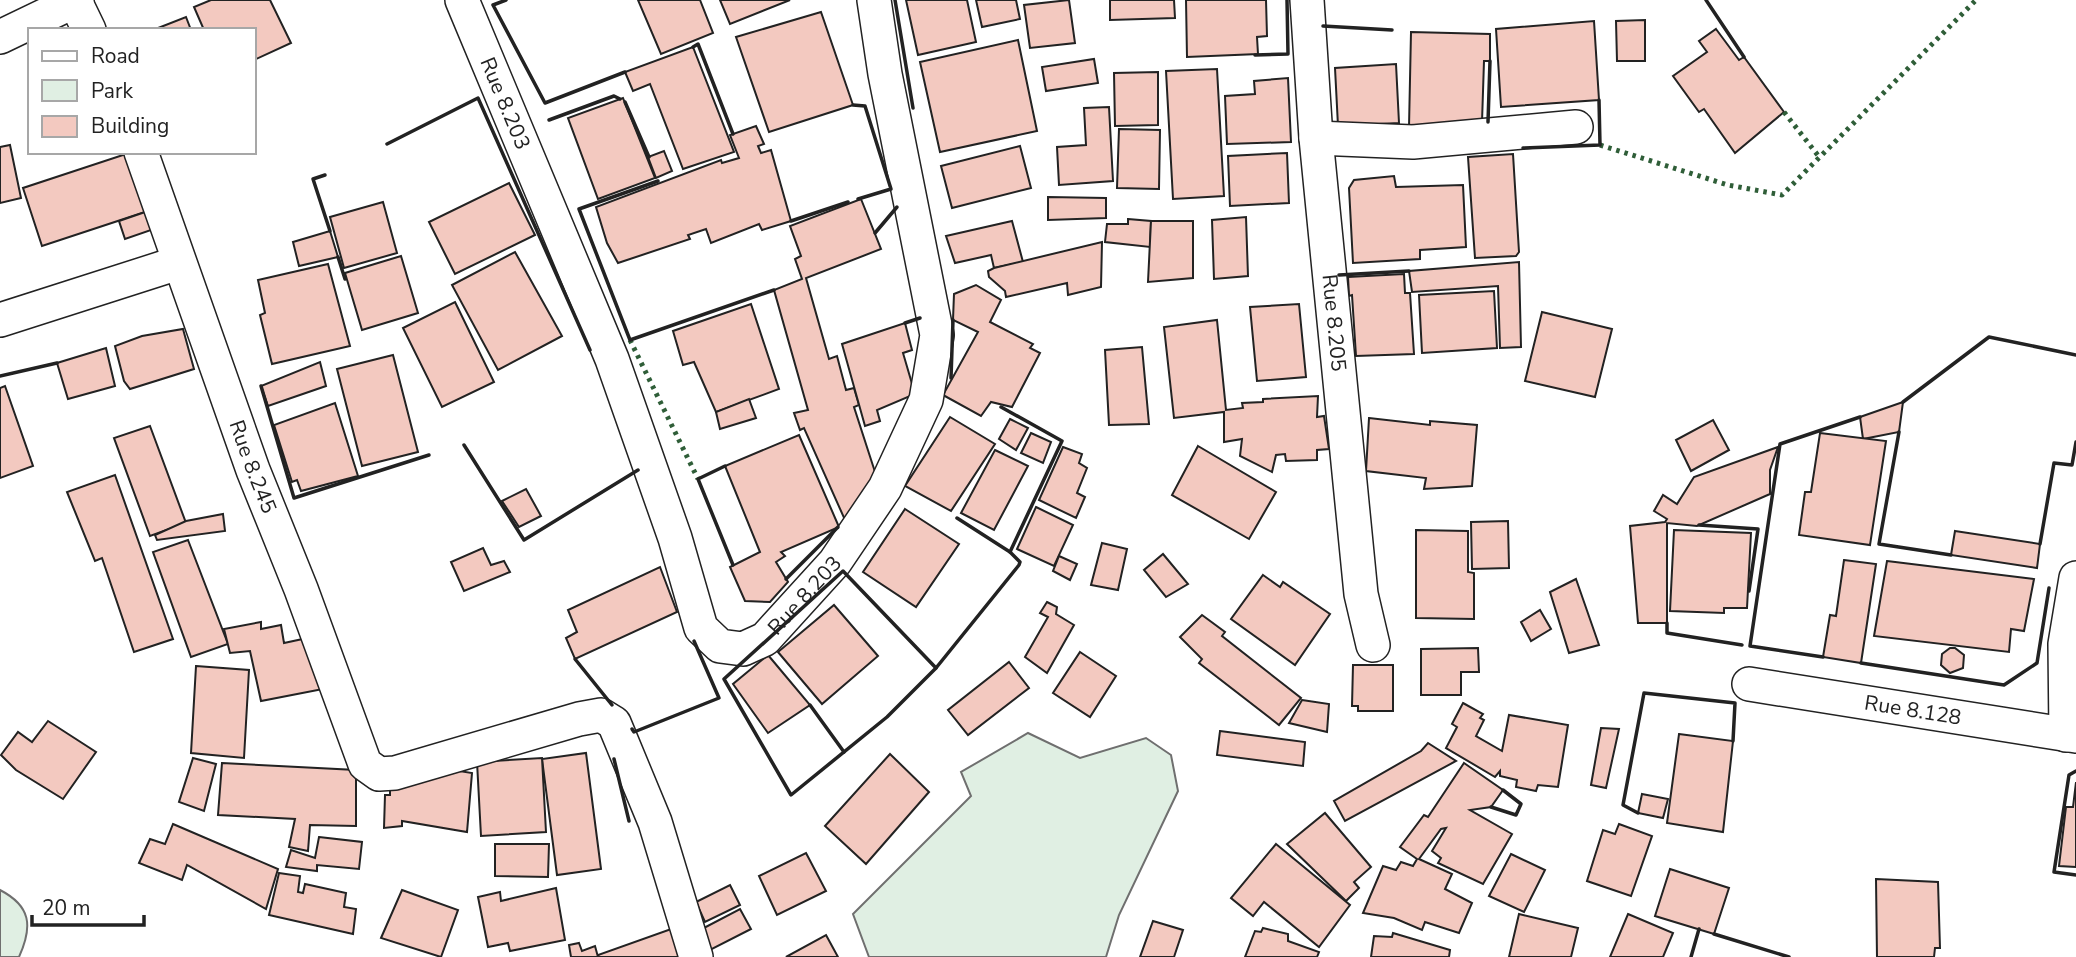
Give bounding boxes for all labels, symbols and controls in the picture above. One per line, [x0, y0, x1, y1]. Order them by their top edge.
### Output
legend [28, 28, 256, 154]
text: Road [91, 42, 140, 70]
street label: Rue 8.203 [473, 53, 537, 154]
text: Park [91, 77, 133, 105]
text: Building [91, 112, 169, 140]
street label: Rue 8.205 [1316, 273, 1353, 373]
street label: Rue 8.245 [223, 416, 283, 518]
street label: Rue 8.203 [761, 550, 848, 641]
street label: Rue 8.128 [1863, 689, 1963, 732]
scale bar [32, 884, 144, 928]
text: 20 m [42, 894, 91, 922]

